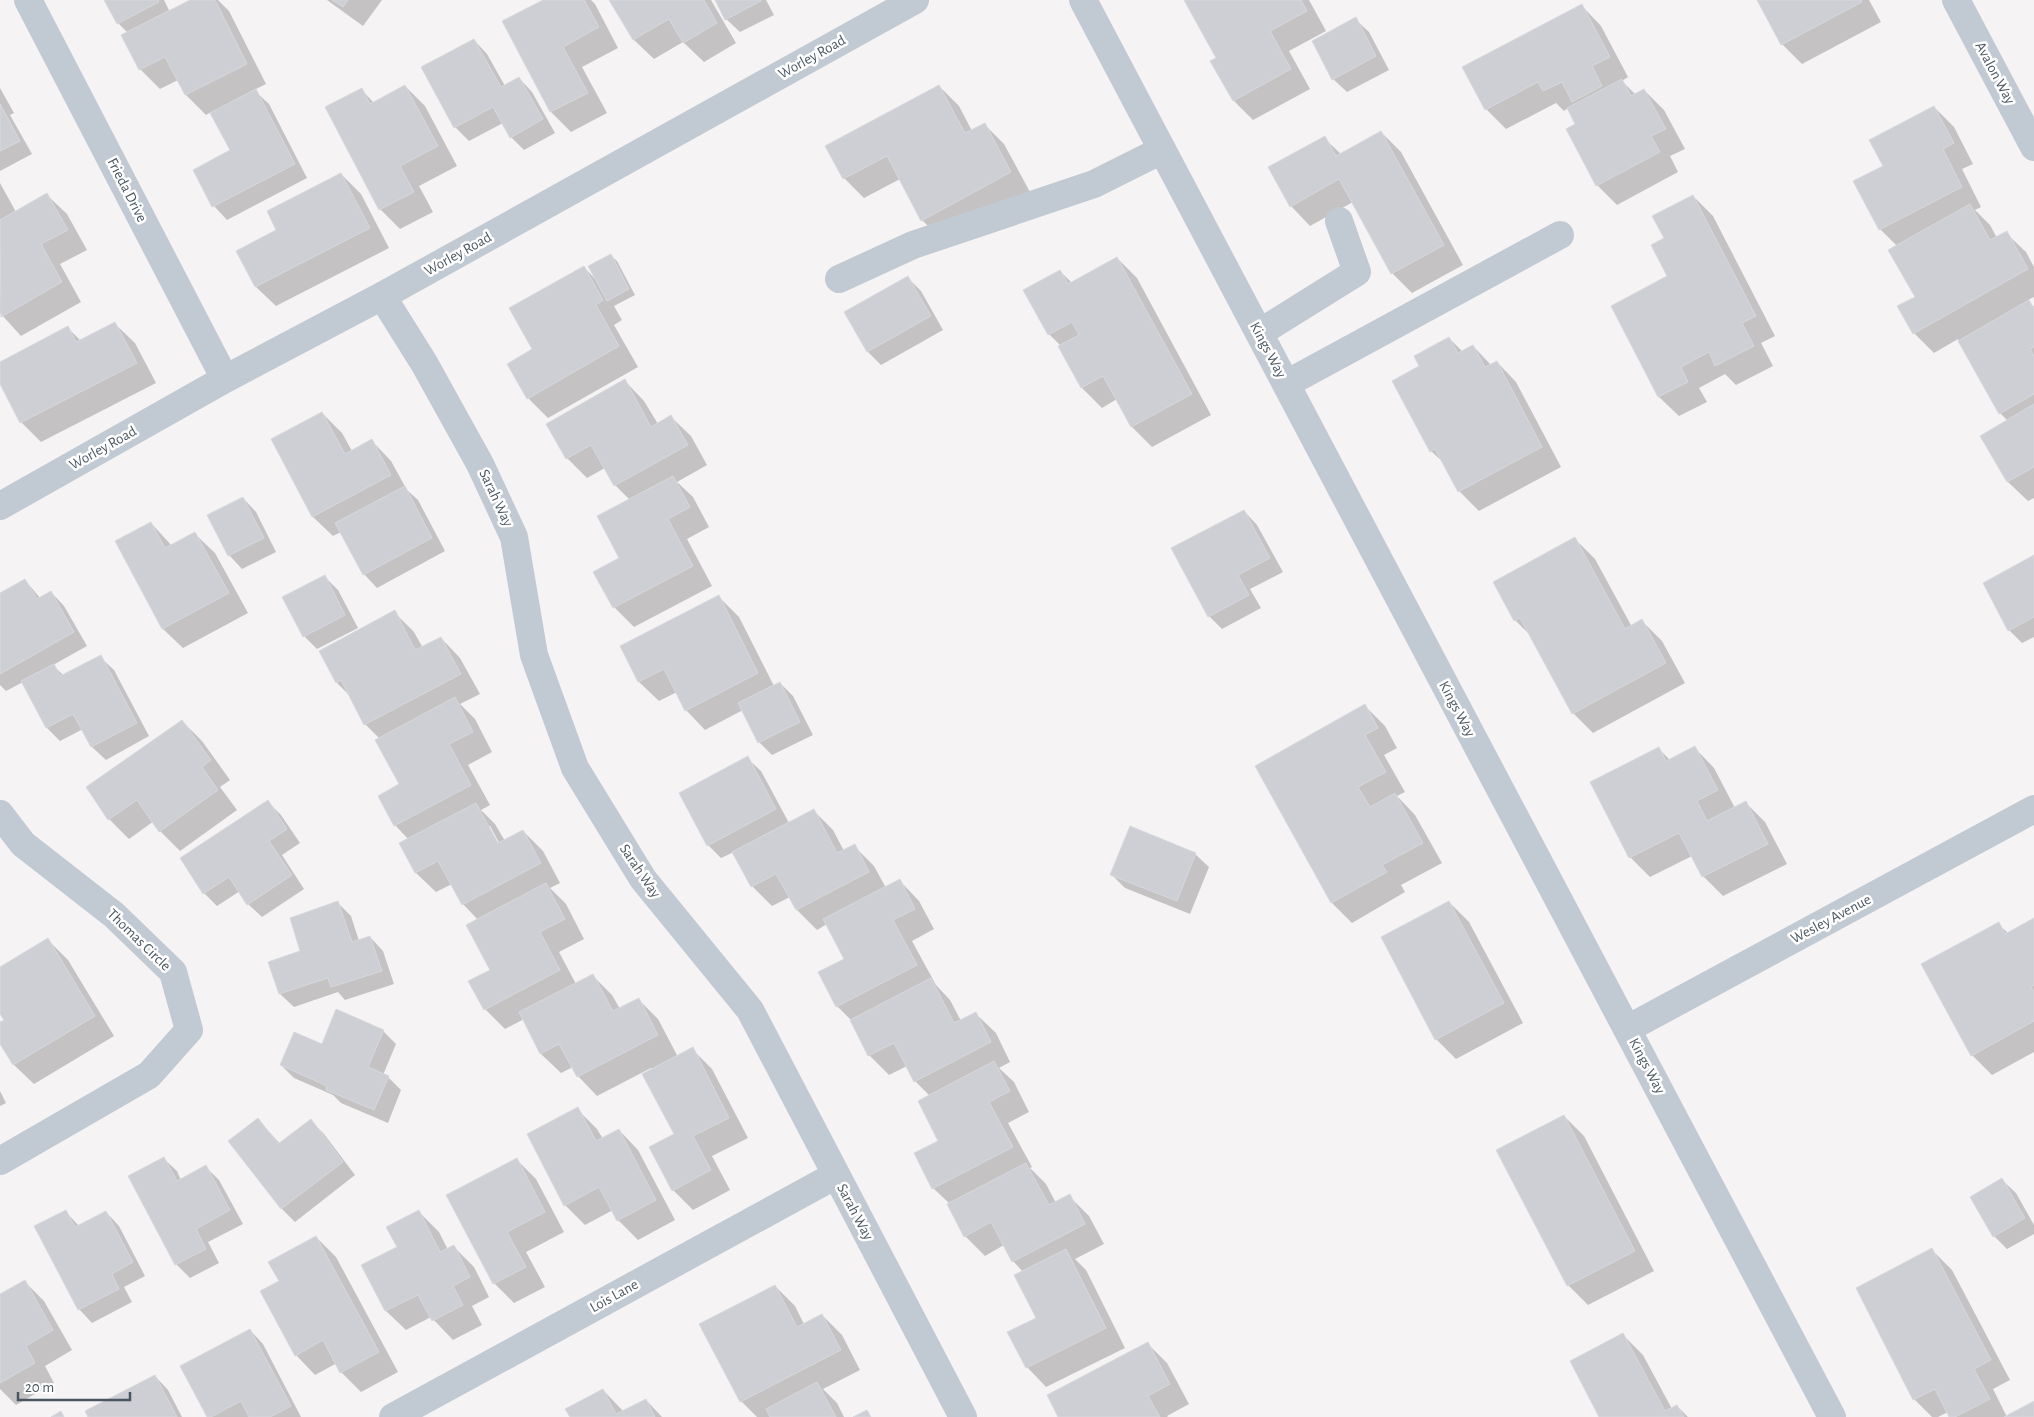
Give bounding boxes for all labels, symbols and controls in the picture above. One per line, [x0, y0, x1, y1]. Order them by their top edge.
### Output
street label: Worley Road [776, 32, 848, 82]
street label: Avalon Way [1972, 39, 2018, 107]
street label: Frieda Drive [104, 156, 150, 225]
street label: Worley Road [422, 229, 494, 279]
street label: Kings Way [1247, 320, 1289, 381]
street label: Worley Road [67, 423, 139, 473]
street label: Sarah Way [476, 467, 516, 529]
street label: Kings Way [1436, 679, 1478, 740]
street label: Sarah Way [617, 841, 664, 901]
street label: Wesley Avenue [1788, 892, 1874, 946]
street label: Thomas Circle [104, 906, 174, 974]
street label: Kings Way [1626, 1036, 1668, 1097]
street label: Sarah Way [834, 1181, 876, 1243]
street label: Lois Lane [587, 1277, 641, 1315]
scale bar [18, 1370, 130, 1402]
text: 20 m [25, 1380, 54, 1395]

